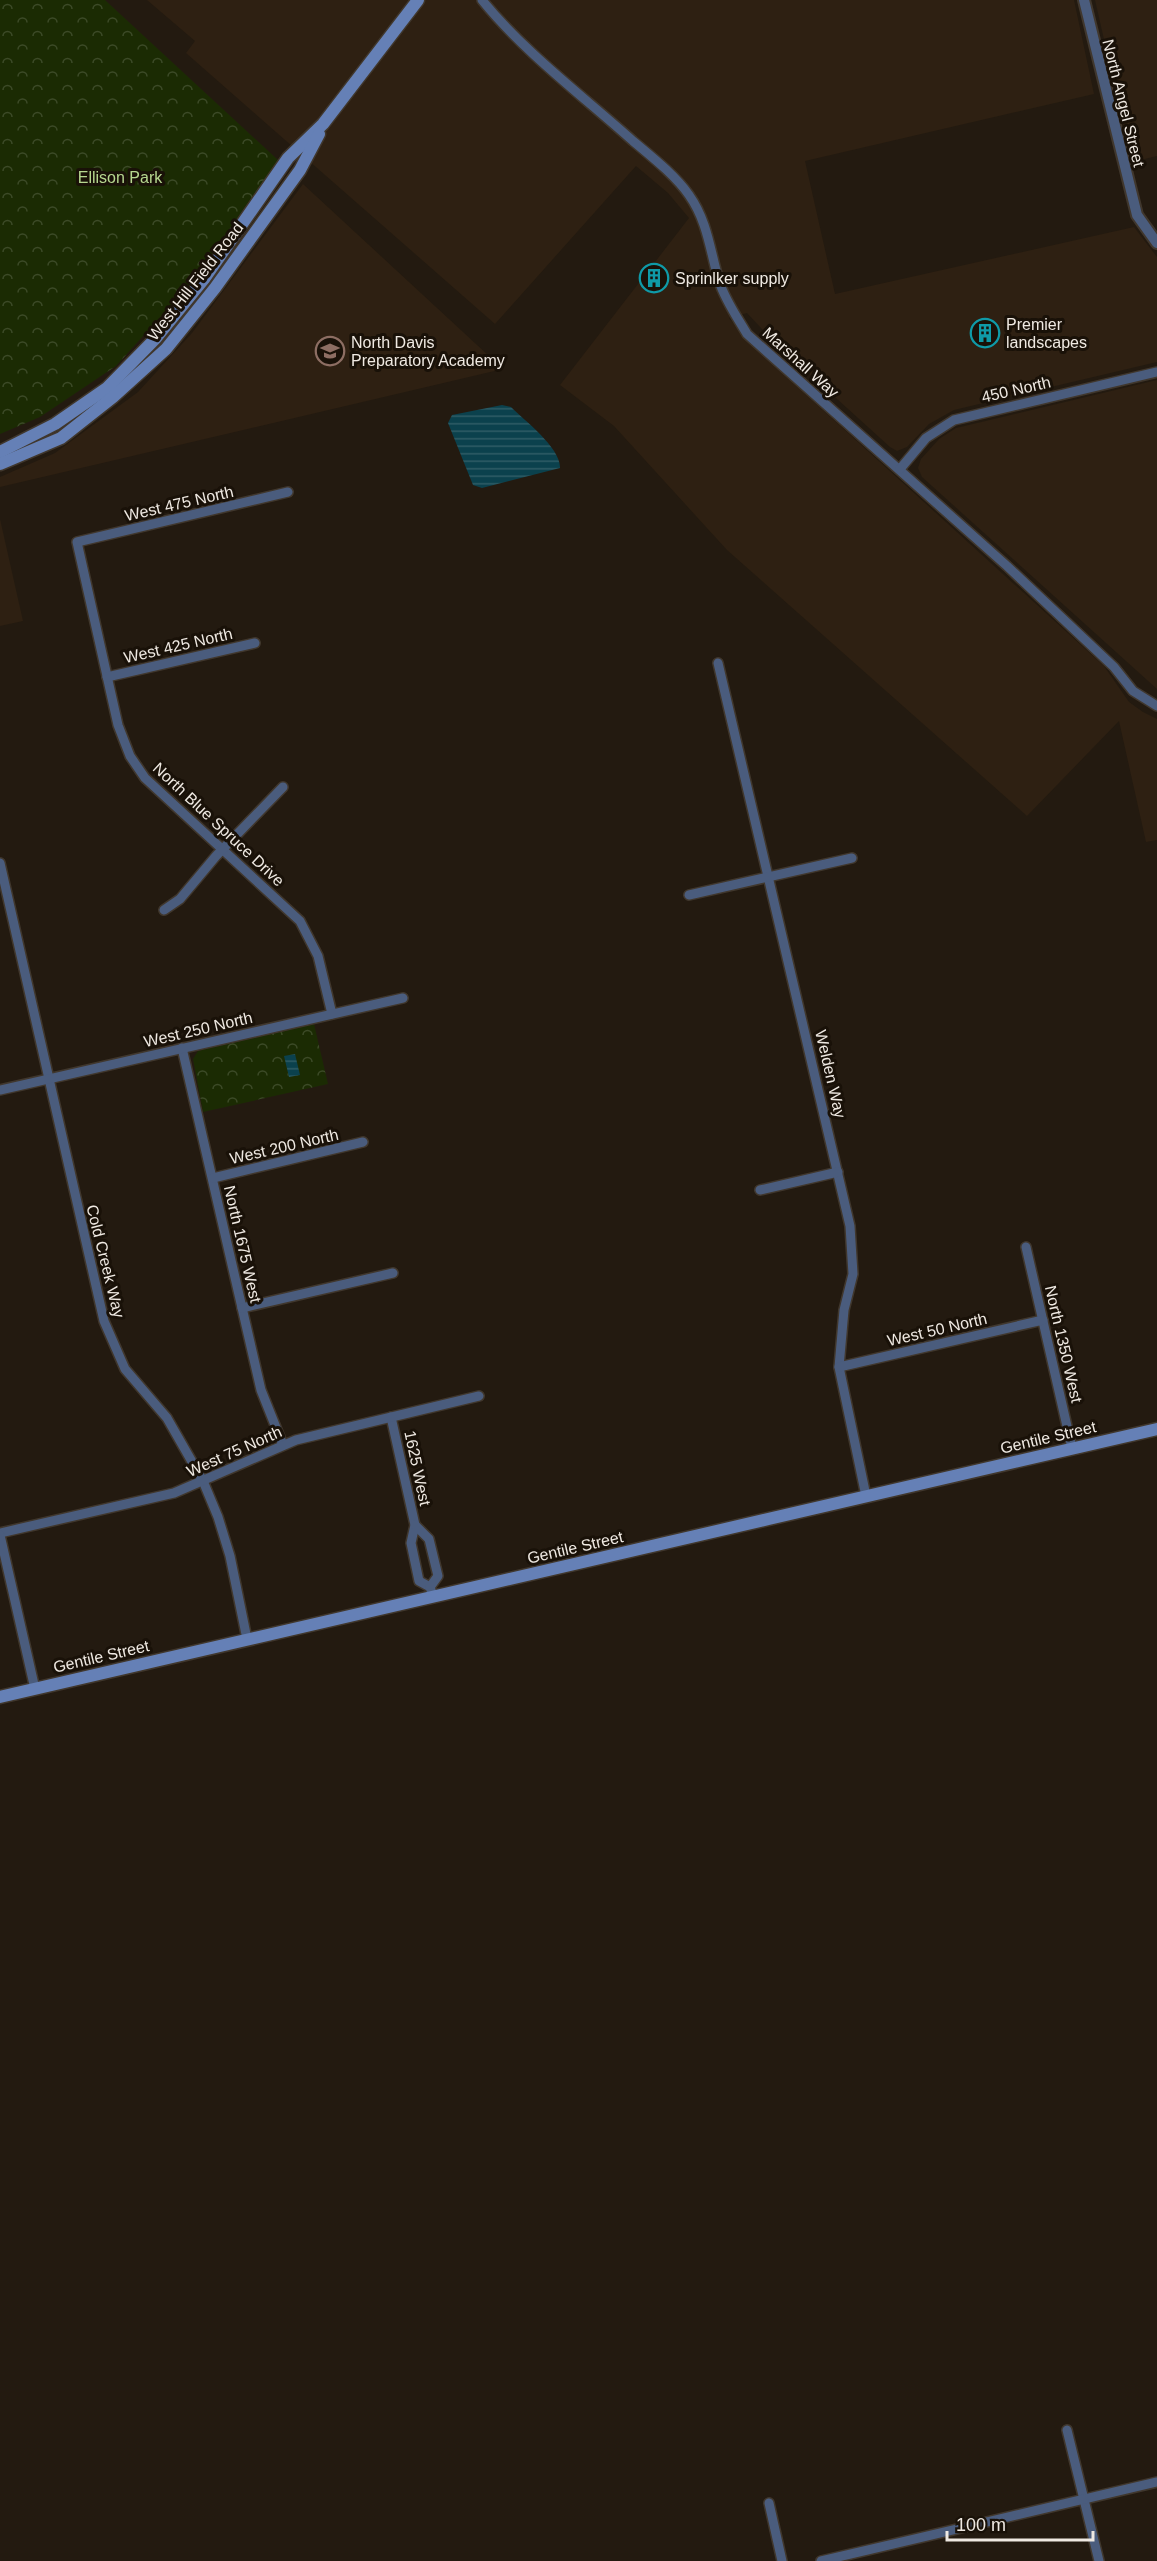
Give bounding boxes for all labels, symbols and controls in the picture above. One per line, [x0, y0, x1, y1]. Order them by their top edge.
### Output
street label: North Angel Street [1099, 38, 1148, 169]
park label: Ellison Park [78, 169, 163, 186]
street label: West Hill Field Road [144, 219, 247, 344]
building icon: Sprinlker supply [638, 262, 670, 294]
place label: Sprinlker supply [675, 270, 789, 287]
place label: Premier landscapes [1006, 316, 1087, 351]
building icon: Premier landscapes [969, 317, 1001, 349]
street label: Marshall Way [759, 324, 842, 401]
place label: North Davis Preparatory Academy [351, 334, 505, 369]
school or university icon: North Davis Preparatory Academy [314, 335, 346, 367]
street label: 450 North [980, 373, 1052, 406]
street label: West 475 North [123, 483, 235, 524]
street label: West 425 North [122, 625, 234, 666]
street label: North Blue Spruce Drive [150, 759, 288, 889]
street label: West 250 North [142, 1009, 254, 1050]
street label: Welden Way [812, 1028, 849, 1120]
street label: West 200 North [228, 1126, 340, 1167]
street label: North 1675 West [221, 1184, 264, 1305]
street label: Cold Creek Way [83, 1203, 128, 1319]
street label: North 1350 West [1042, 1284, 1085, 1405]
street label: West 50 North [886, 1310, 989, 1349]
street label: Gentile Street [999, 1418, 1098, 1457]
street label: West 75 North [184, 1423, 284, 1480]
street label: 1625 West [401, 1429, 434, 1508]
street label: Gentile Street [526, 1528, 625, 1567]
street label: Gentile Street [52, 1637, 151, 1676]
scale bar [947, 2504, 1092, 2542]
text: 100 m [956, 2515, 1006, 2535]

